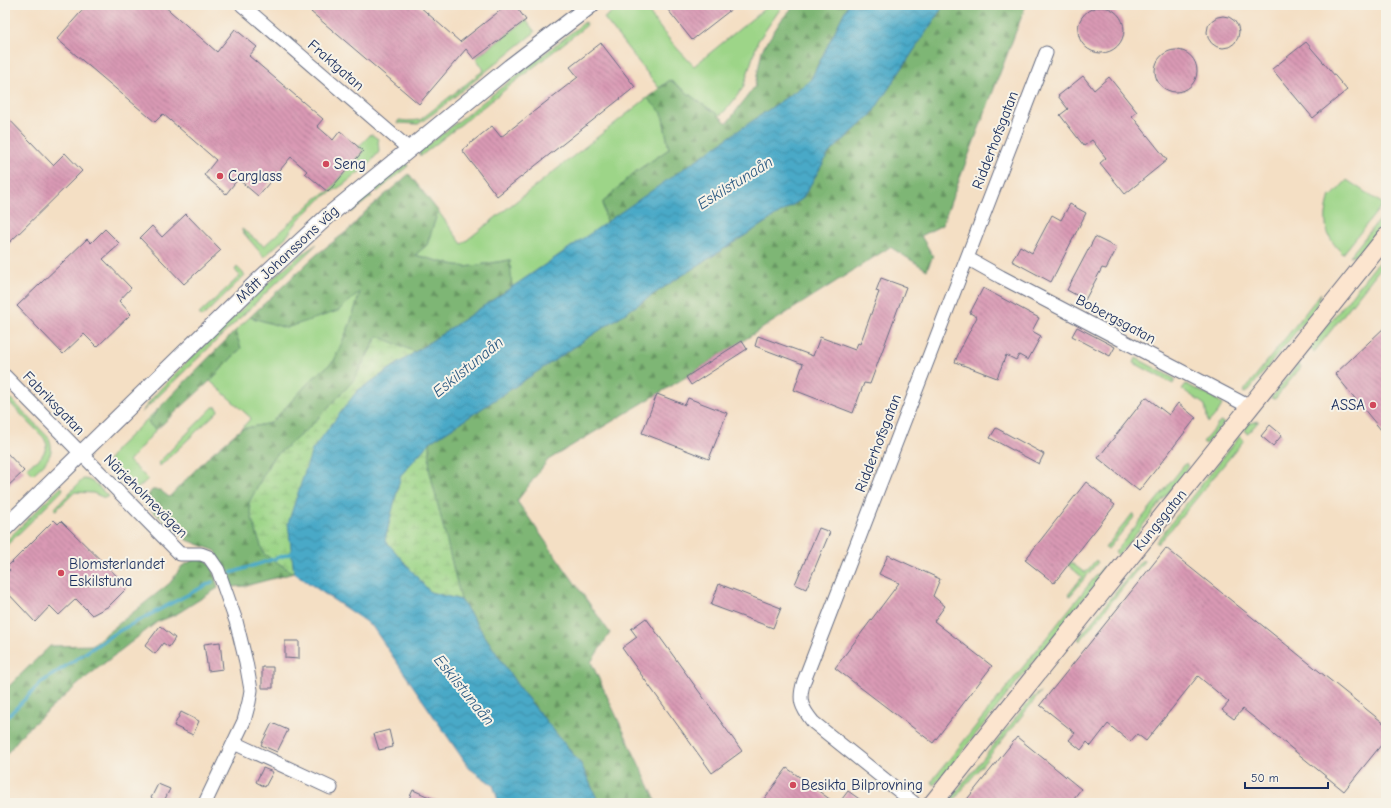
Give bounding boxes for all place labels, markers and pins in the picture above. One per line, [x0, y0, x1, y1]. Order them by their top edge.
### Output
place label: Seng [334, 155, 366, 173]
marker: Seng [321, 159, 331, 169]
place label: Carglass [228, 167, 282, 185]
marker: Carglass [215, 171, 225, 181]
place label: ASSA [1331, 396, 1365, 414]
marker: ASSA [1368, 400, 1378, 410]
place label: Blomsterlandet Eskilstuna [69, 555, 165, 590]
marker: Blomsterlandet Eskilstuna [56, 568, 66, 578]
place label: Besikta Bilprovning [801, 776, 923, 794]
marker: Besikta Bilprovning [788, 780, 798, 790]

